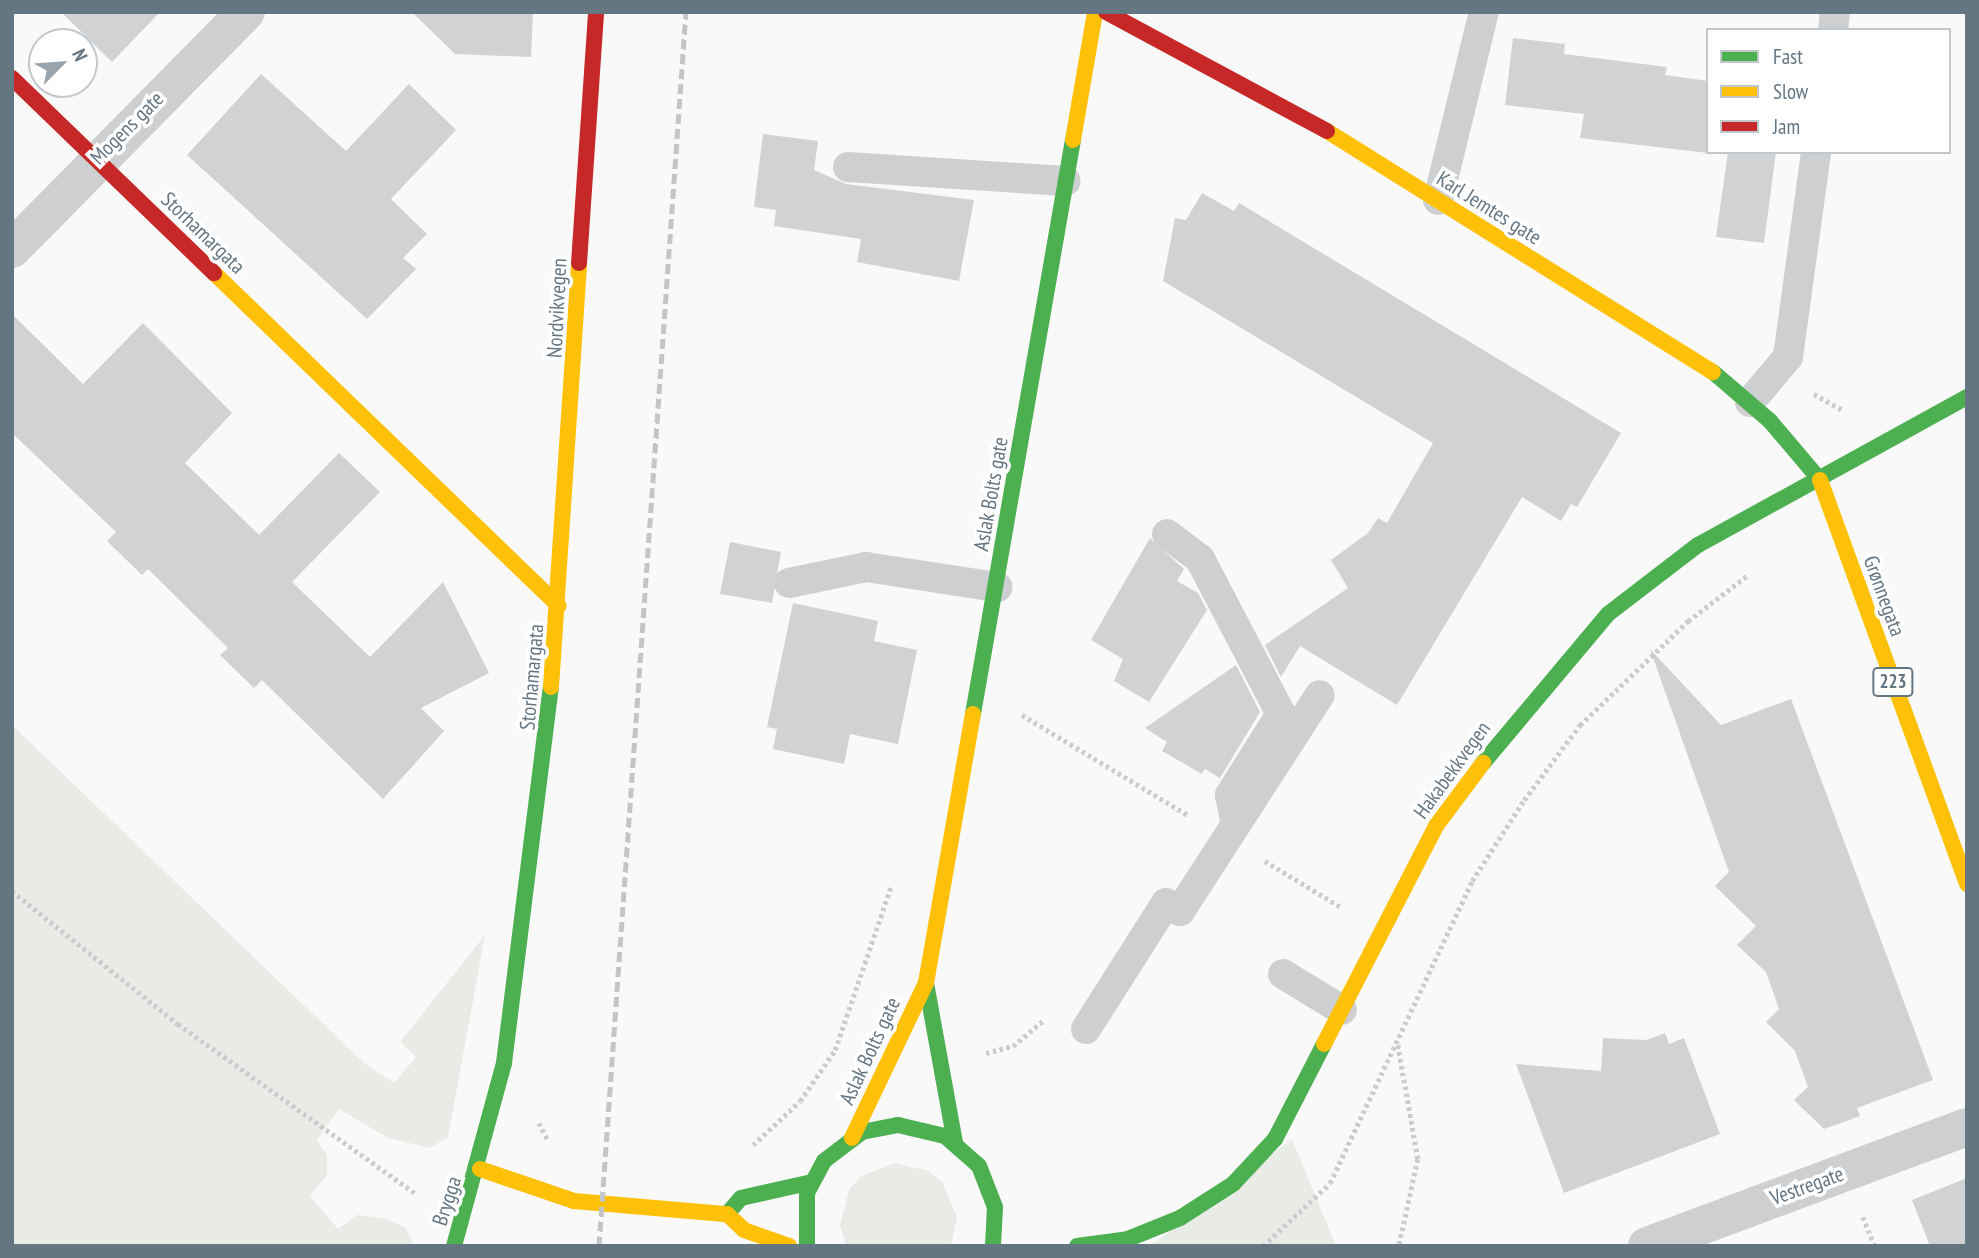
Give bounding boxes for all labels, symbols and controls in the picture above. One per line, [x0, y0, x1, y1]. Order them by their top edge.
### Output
north arrow [28, 28, 98, 98]
legend [1706, 28, 1951, 154]
text: Fast [1773, 43, 1803, 70]
text: N [67, 45, 93, 65]
text: Slow [1773, 78, 1808, 105]
street label: Mogens gate [85, 86, 169, 170]
text: Jam [1773, 113, 1800, 140]
street label: Karl Jemtes gate [1432, 166, 1546, 250]
street label: Storhamargata [156, 187, 250, 279]
street label: Nordvikvegen [542, 258, 572, 358]
street label: Aslak Bolts gate [969, 435, 1013, 553]
street label: Grønnegata [1858, 552, 1910, 640]
street label: Storhamargata [515, 623, 549, 731]
road number: 223 [1872, 666, 1914, 698]
street label: Hakabekkvegen [1408, 717, 1496, 823]
street label: Aslak Bolts gate [834, 993, 906, 1109]
street label: Vestregate [1767, 1161, 1847, 1211]
street label: Brygga [427, 1173, 467, 1229]

